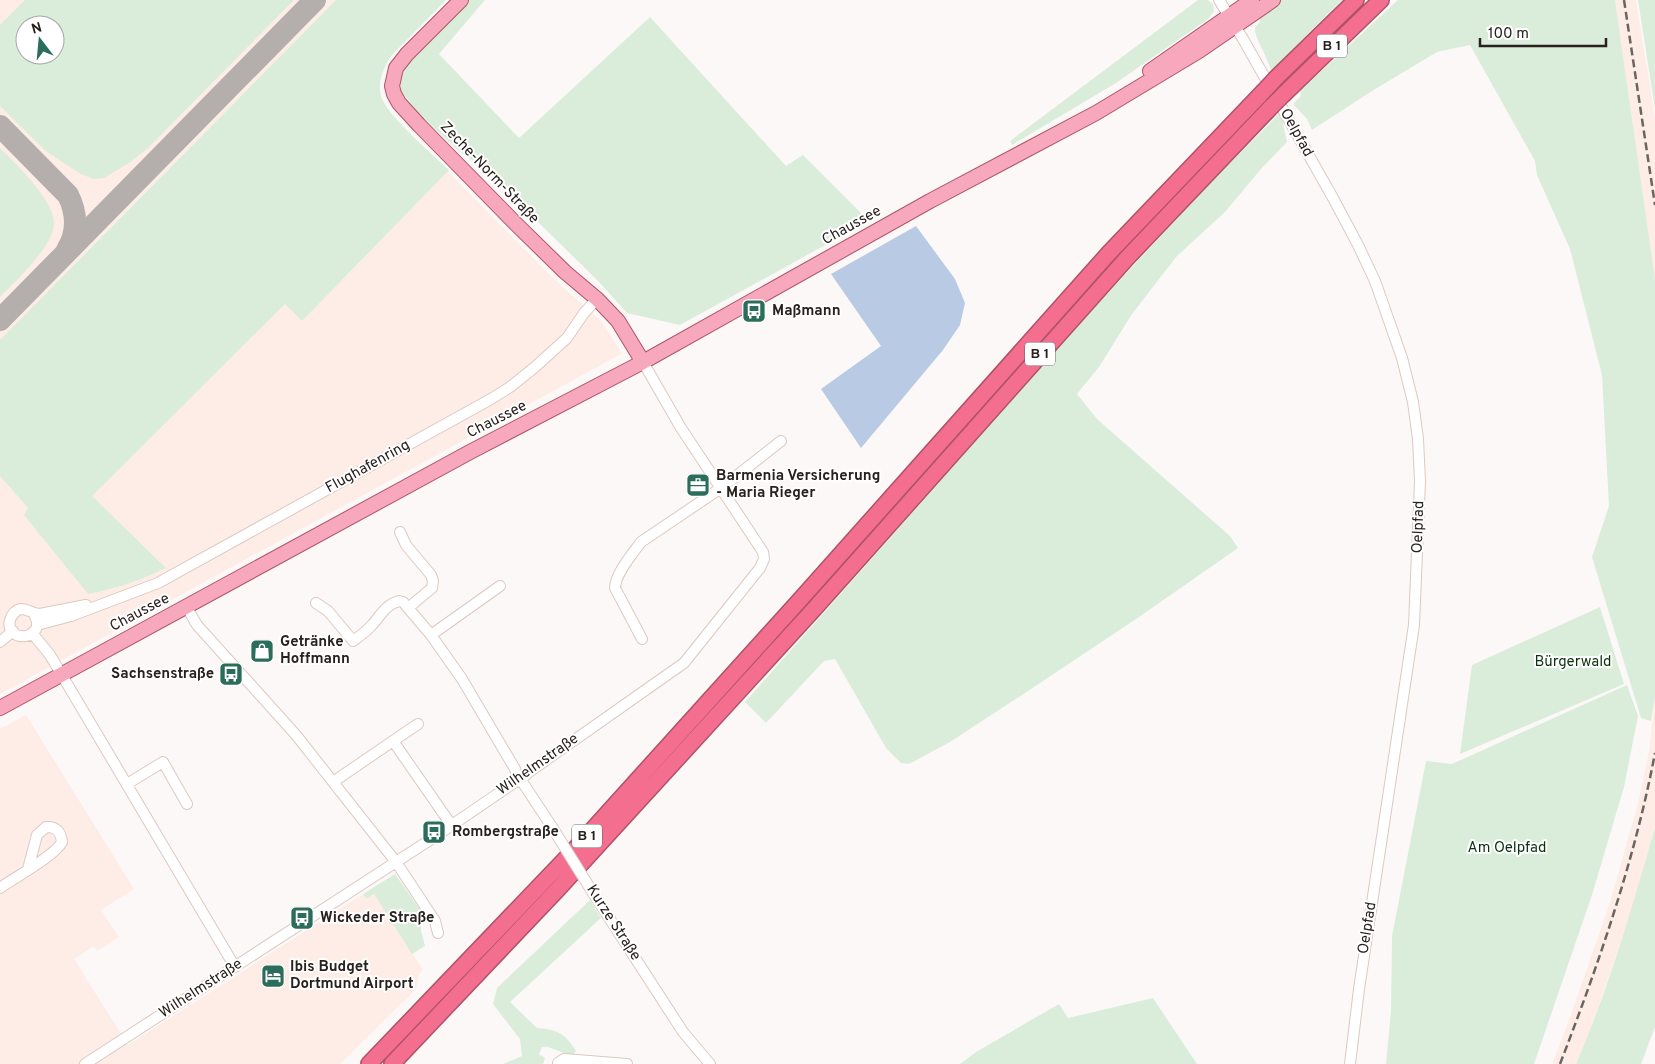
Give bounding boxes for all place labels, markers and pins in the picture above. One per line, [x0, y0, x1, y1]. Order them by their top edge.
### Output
bus stop icon: Maßmann [741, 298, 767, 324]
place label: Maßmann [772, 302, 841, 321]
place label: Barmenia Versicherung - Maria Rieger [716, 467, 880, 503]
office icon: Barmenia Versicherung - Maria Rieger [685, 472, 711, 498]
place label: Getränke Hoffmann [280, 633, 350, 669]
shop icon: Getränke Hoffmann [249, 638, 275, 664]
bus stop icon: Sachsenstraße [218, 661, 244, 687]
place label: Sachsenstraße [111, 665, 214, 684]
bus stop icon: Rombergstraße [421, 819, 447, 845]
place label: Rombergstraße [452, 823, 559, 842]
bus stop icon: Wickeder Straße [289, 905, 315, 931]
place label: Wickeder Straße [320, 909, 434, 928]
place label: Ibis Budget Dortmund Airport [290, 958, 414, 994]
hotel icon: Ibis Budget Dortmund Airport [260, 963, 286, 989]

